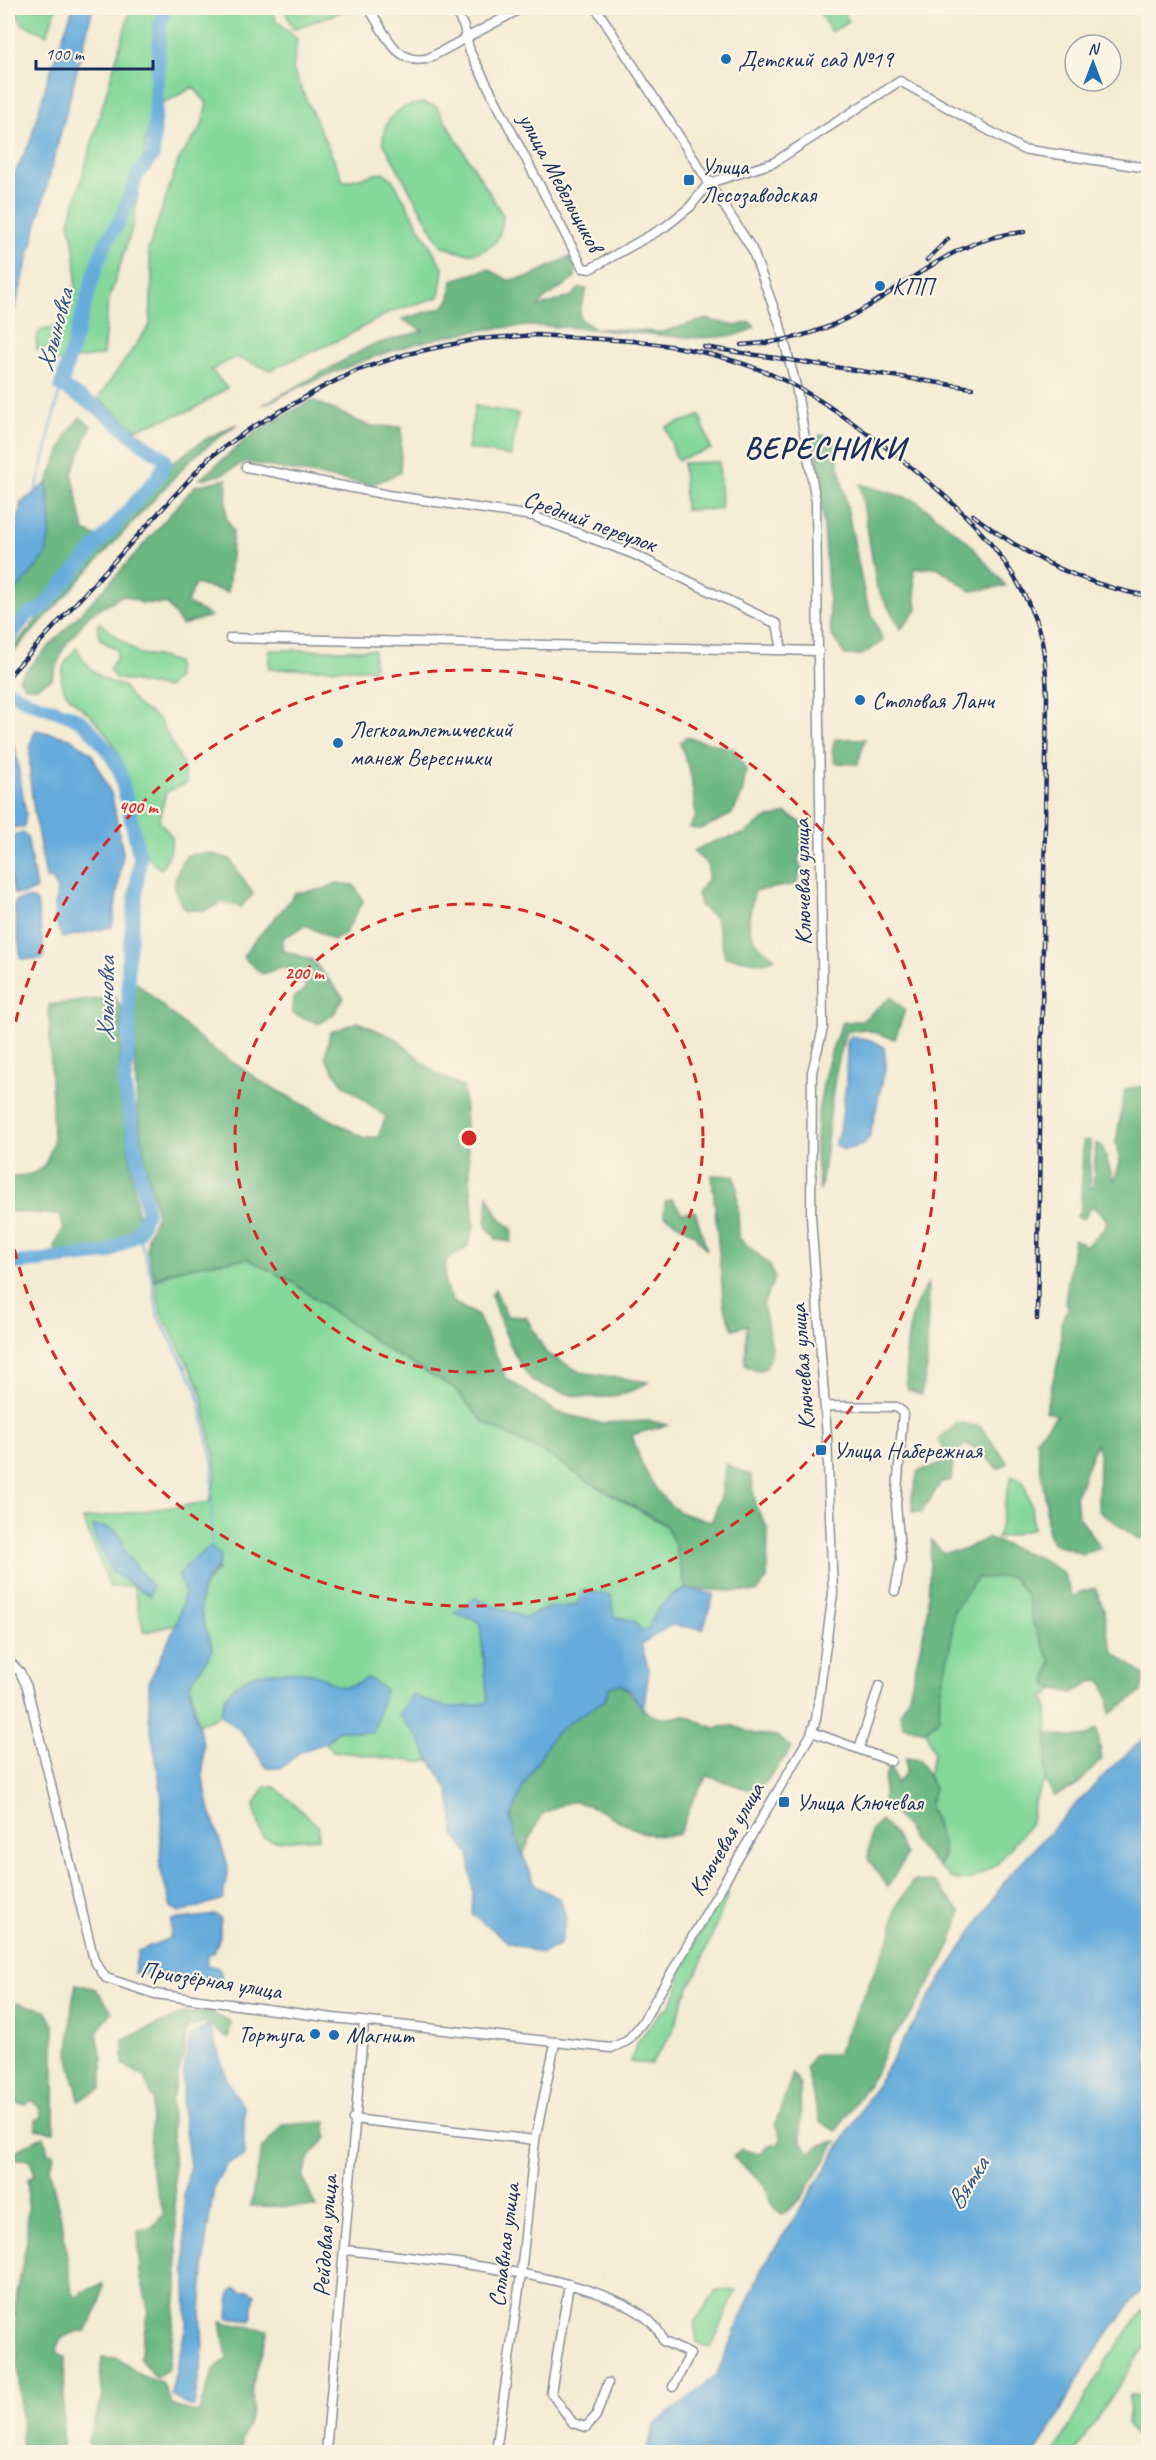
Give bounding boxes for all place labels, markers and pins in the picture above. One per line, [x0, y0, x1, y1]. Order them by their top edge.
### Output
place label: Детский сад №19 [738, 44, 895, 74]
marker: Детский сад №19 [719, 52, 733, 66]
place label: Улица Лесозаводская [701, 151, 818, 209]
marker: Улица Лесозаводская [682, 173, 696, 187]
place label: КПП [892, 271, 937, 301]
marker: КПП [873, 279, 887, 293]
place label: Столовая Ланч [872, 685, 996, 715]
marker: Столовая Ланч [853, 693, 867, 707]
place label: Легкоатлетический манеж Вересники [350, 714, 514, 772]
marker: Легкоатлетический манеж Вересники [331, 736, 345, 750]
centre of rings [459, 1128, 479, 1148]
place label: Улица Набережная [833, 1435, 983, 1465]
marker: Улица Набережная [814, 1443, 828, 1457]
place label: Улица Ключевая [796, 1787, 925, 1817]
marker: Улица Ключевая [777, 1795, 791, 1809]
place label: Тортуга [238, 2019, 305, 2049]
place label: Магнит [346, 2020, 415, 2050]
marker: Тортуга [308, 2027, 322, 2041]
marker: Магнит [327, 2028, 341, 2042]

